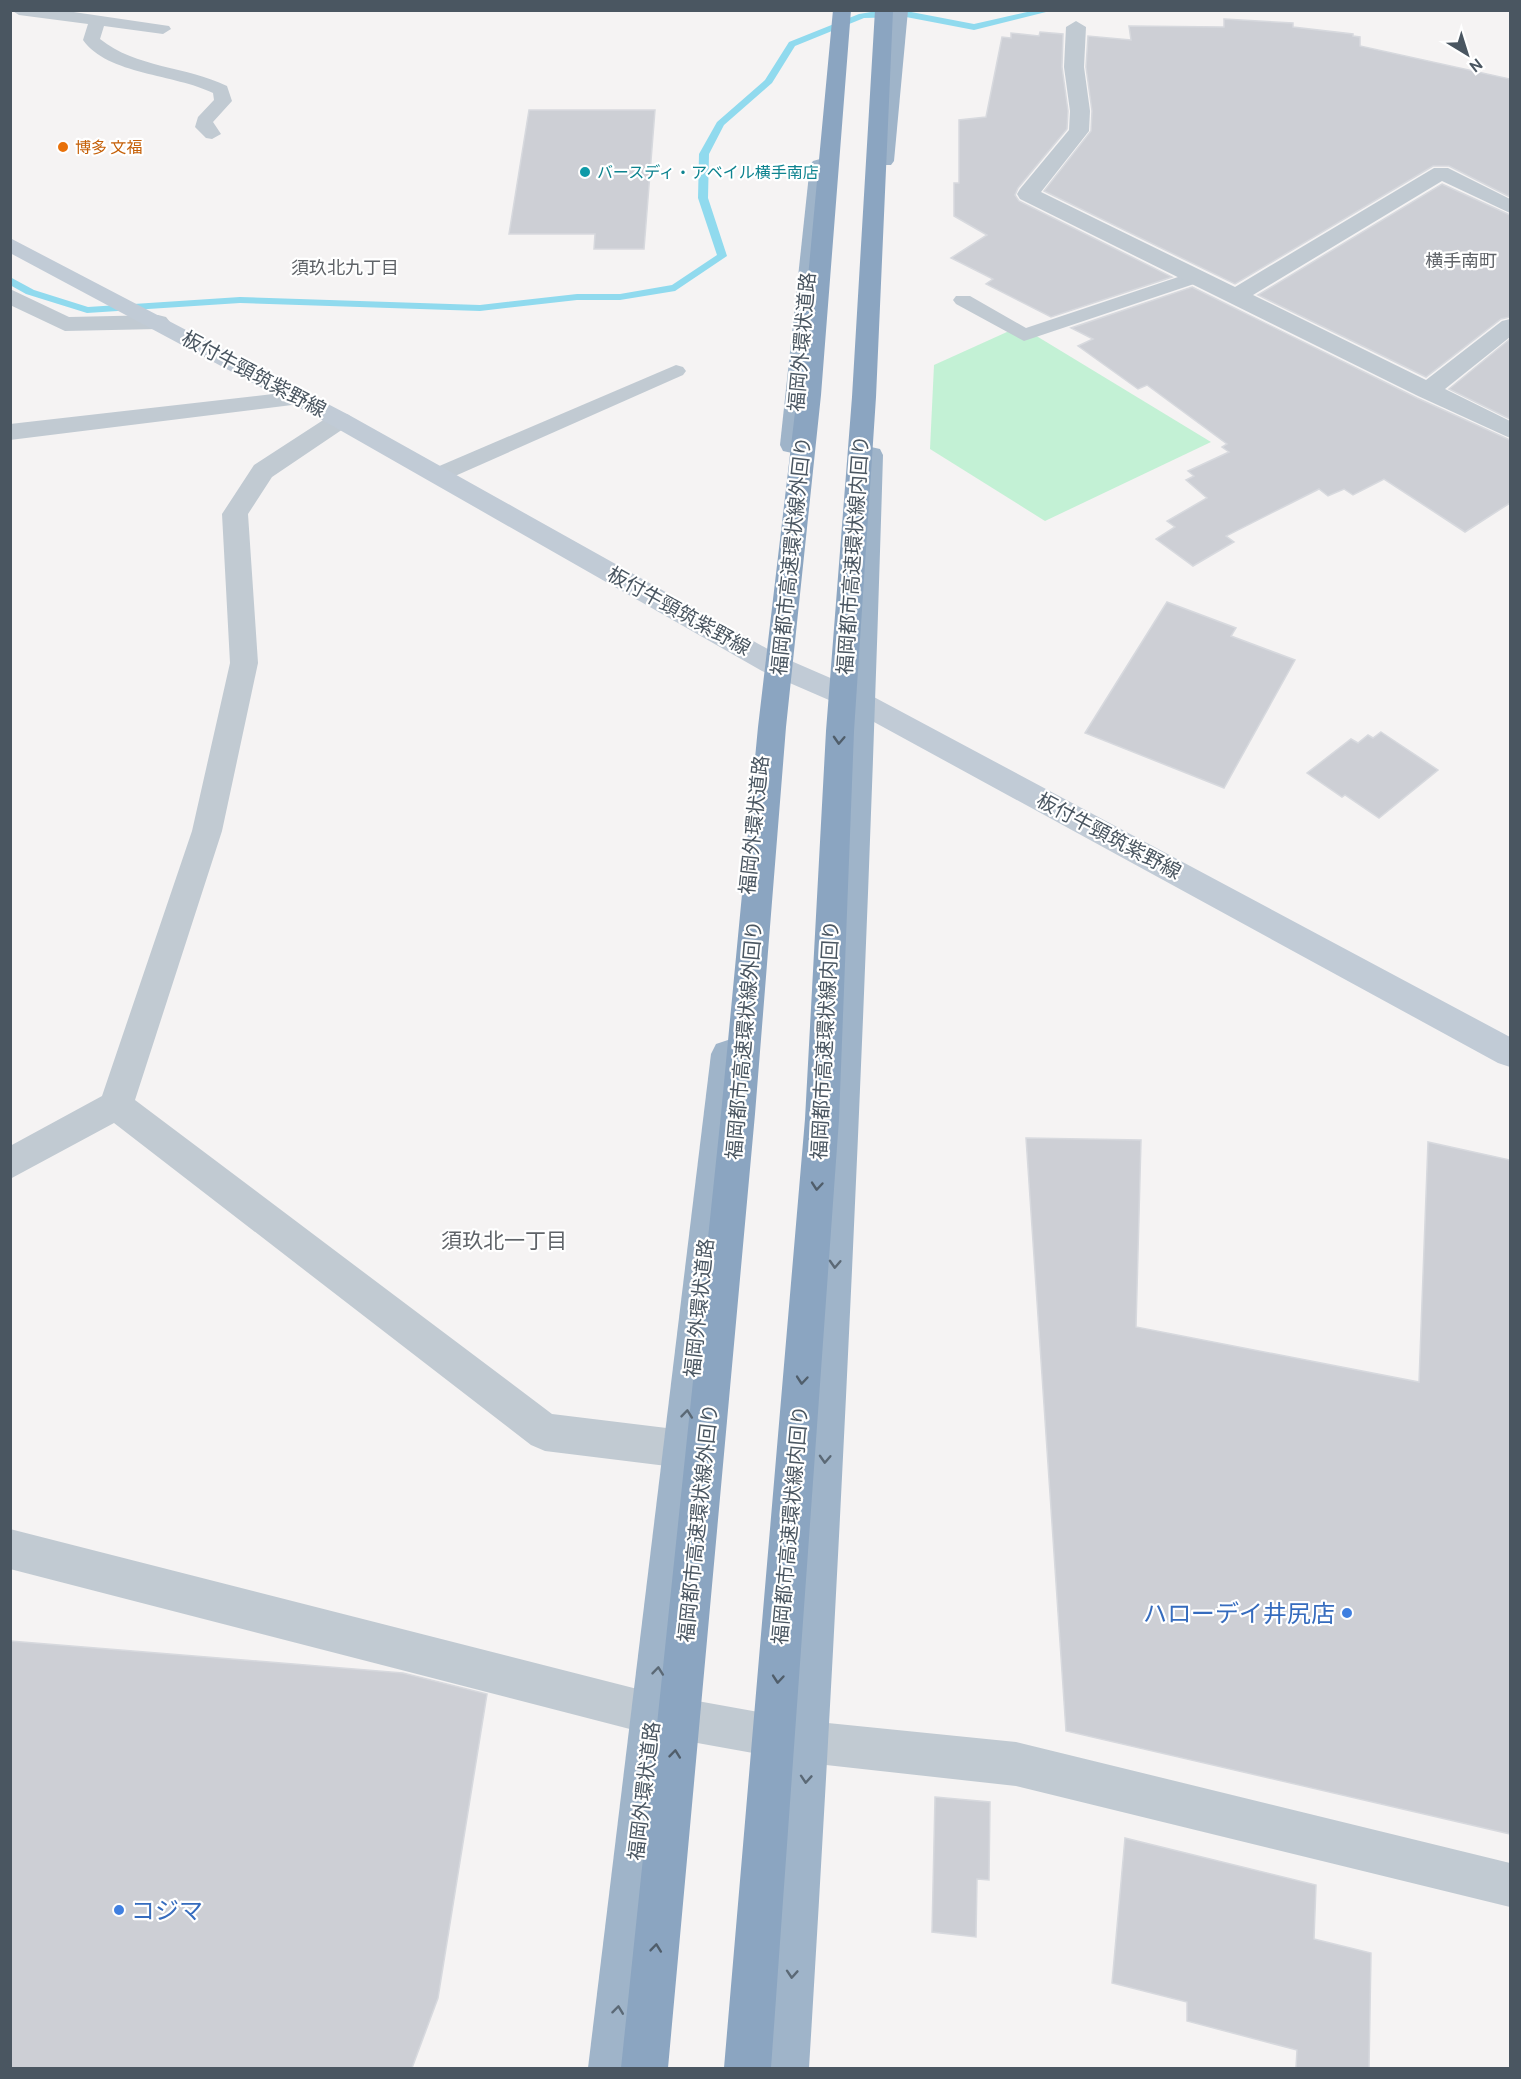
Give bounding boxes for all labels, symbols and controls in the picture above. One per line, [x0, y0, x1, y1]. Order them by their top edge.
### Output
north arrow [1437, 24, 1497, 84]
text: N [1466, 54, 1486, 76]
place label: 博多 文福 [75, 138, 143, 157]
marker: 博多 文福 [56, 140, 70, 154]
place label: バースディ・アベイル横手南店 [597, 163, 819, 182]
marker: バースディ・アベイル横手南店 [578, 165, 592, 179]
district label: 横手南町 [1425, 250, 1497, 272]
district label: 須玖北九丁目 [291, 257, 399, 279]
street label: 福岡外環状道路 [784, 271, 820, 413]
street label: 板付牛頸筑紫野線 [178, 326, 330, 422]
street label: 福岡都市高速環状線内回り [833, 434, 873, 676]
street label: 福岡都市高速環状線外回り [767, 435, 815, 677]
street label: 板付牛頸筑紫野線 [603, 562, 755, 660]
one-way arrow [833, 735, 846, 744]
street label: 福岡外環状道路 [735, 754, 773, 896]
street label: 板付牛頸筑紫野線 [1033, 788, 1185, 884]
street label: 福岡都市高速環状線外回り [722, 919, 766, 1161]
street label: 福岡都市高速環状線内回り [807, 920, 843, 1160]
one-way arrow [811, 1181, 824, 1191]
district label: 須玖北一丁目 [441, 1228, 567, 1253]
street label: 福岡外環状道路 [680, 1237, 718, 1379]
one-way arrow [828, 1260, 841, 1269]
one-way arrow [795, 1376, 808, 1385]
street label: 福岡都市高速環状線外回り [674, 1402, 722, 1644]
street label: 福岡都市高速環状線内回り [768, 1404, 812, 1646]
one-way arrow [680, 1410, 692, 1419]
one-way arrow [818, 1454, 831, 1463]
place label: ハローデイ井尻店 [1143, 1599, 1335, 1628]
marker: ハローデイ井尻店 [1340, 1606, 1354, 1620]
one-way arrow [651, 1666, 663, 1675]
one-way arrow [772, 1675, 785, 1684]
street label: 福岡外環状道路 [624, 1720, 664, 1862]
one-way arrow [668, 1749, 681, 1758]
one-way arrow [799, 1775, 812, 1784]
place label: コジマ [131, 1896, 203, 1925]
marker: コジマ [112, 1903, 126, 1917]
one-way arrow [649, 1943, 662, 1952]
one-way arrow [786, 1969, 799, 1978]
one-way arrow [611, 2006, 623, 2015]

